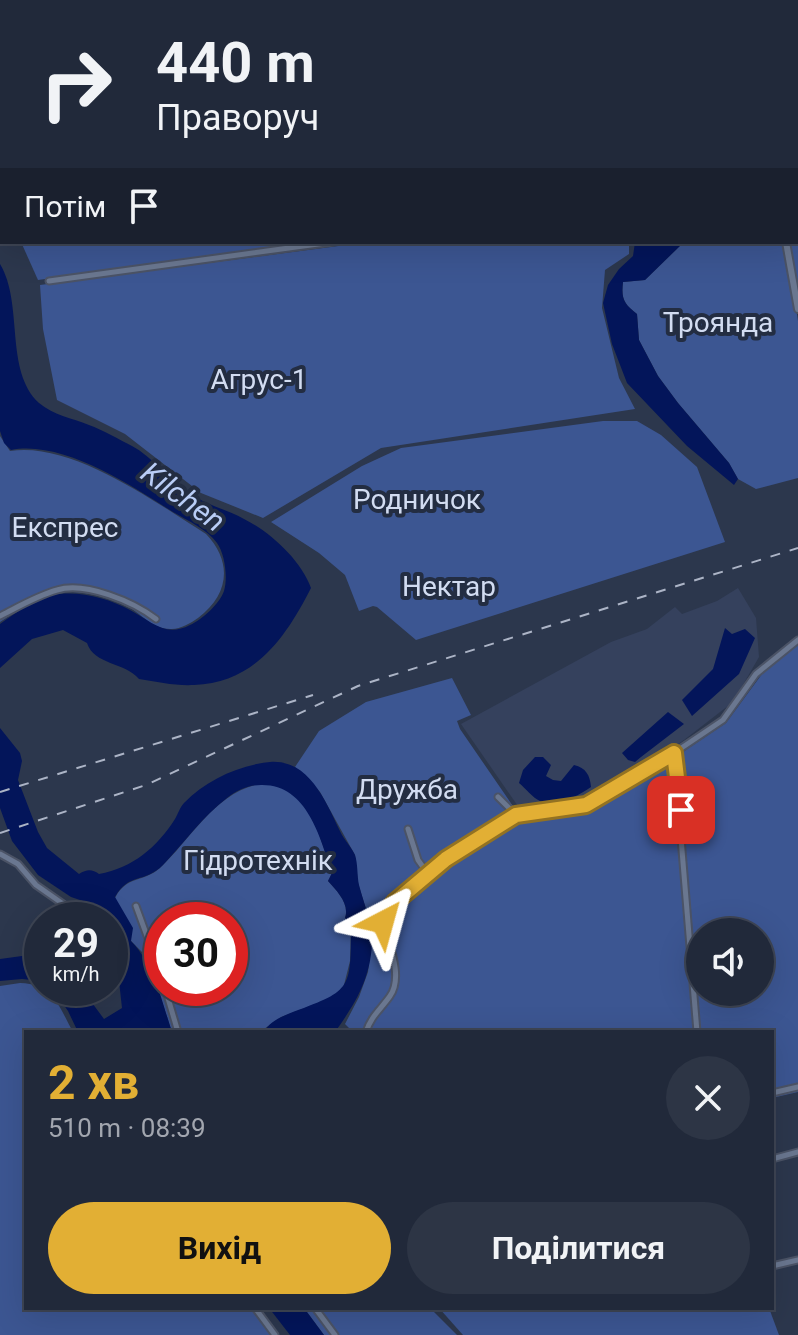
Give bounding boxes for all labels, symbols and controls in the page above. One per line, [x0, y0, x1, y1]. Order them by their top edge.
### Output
text: 440 m [156, 30, 315, 96]
icon: right [24, 32, 128, 136]
text: Праворуч [156, 97, 319, 139]
icon: arrive [122, 184, 166, 228]
text: Потім [24, 189, 106, 224]
park label: Троянда [663, 306, 773, 339]
park label: Агрус-1 [211, 363, 307, 396]
water label: Kilchen [135, 454, 232, 539]
park label: Родничок [353, 483, 481, 516]
park label: Експрес [12, 511, 118, 544]
park label: Нектар [402, 570, 496, 603]
park label: Дружба [356, 773, 458, 806]
pin [647, 776, 715, 844]
icon: arrive [659, 788, 703, 832]
park label: Гідротехнік [183, 844, 333, 877]
position arrow [341, 880, 425, 964]
speed limit sign: 30 [144, 902, 248, 1006]
map controls [686, 918, 774, 1006]
button: sound [686, 918, 774, 1006]
text: 29 [53, 920, 99, 967]
text: km/h [53, 962, 99, 986]
text: 2 хв [48, 1054, 139, 1111]
button: close [666, 1056, 750, 1140]
text: 510 m · 08:39 [48, 1113, 206, 1143]
button: Вихід [48, 1202, 391, 1294]
button: Поділитися [407, 1202, 750, 1294]

